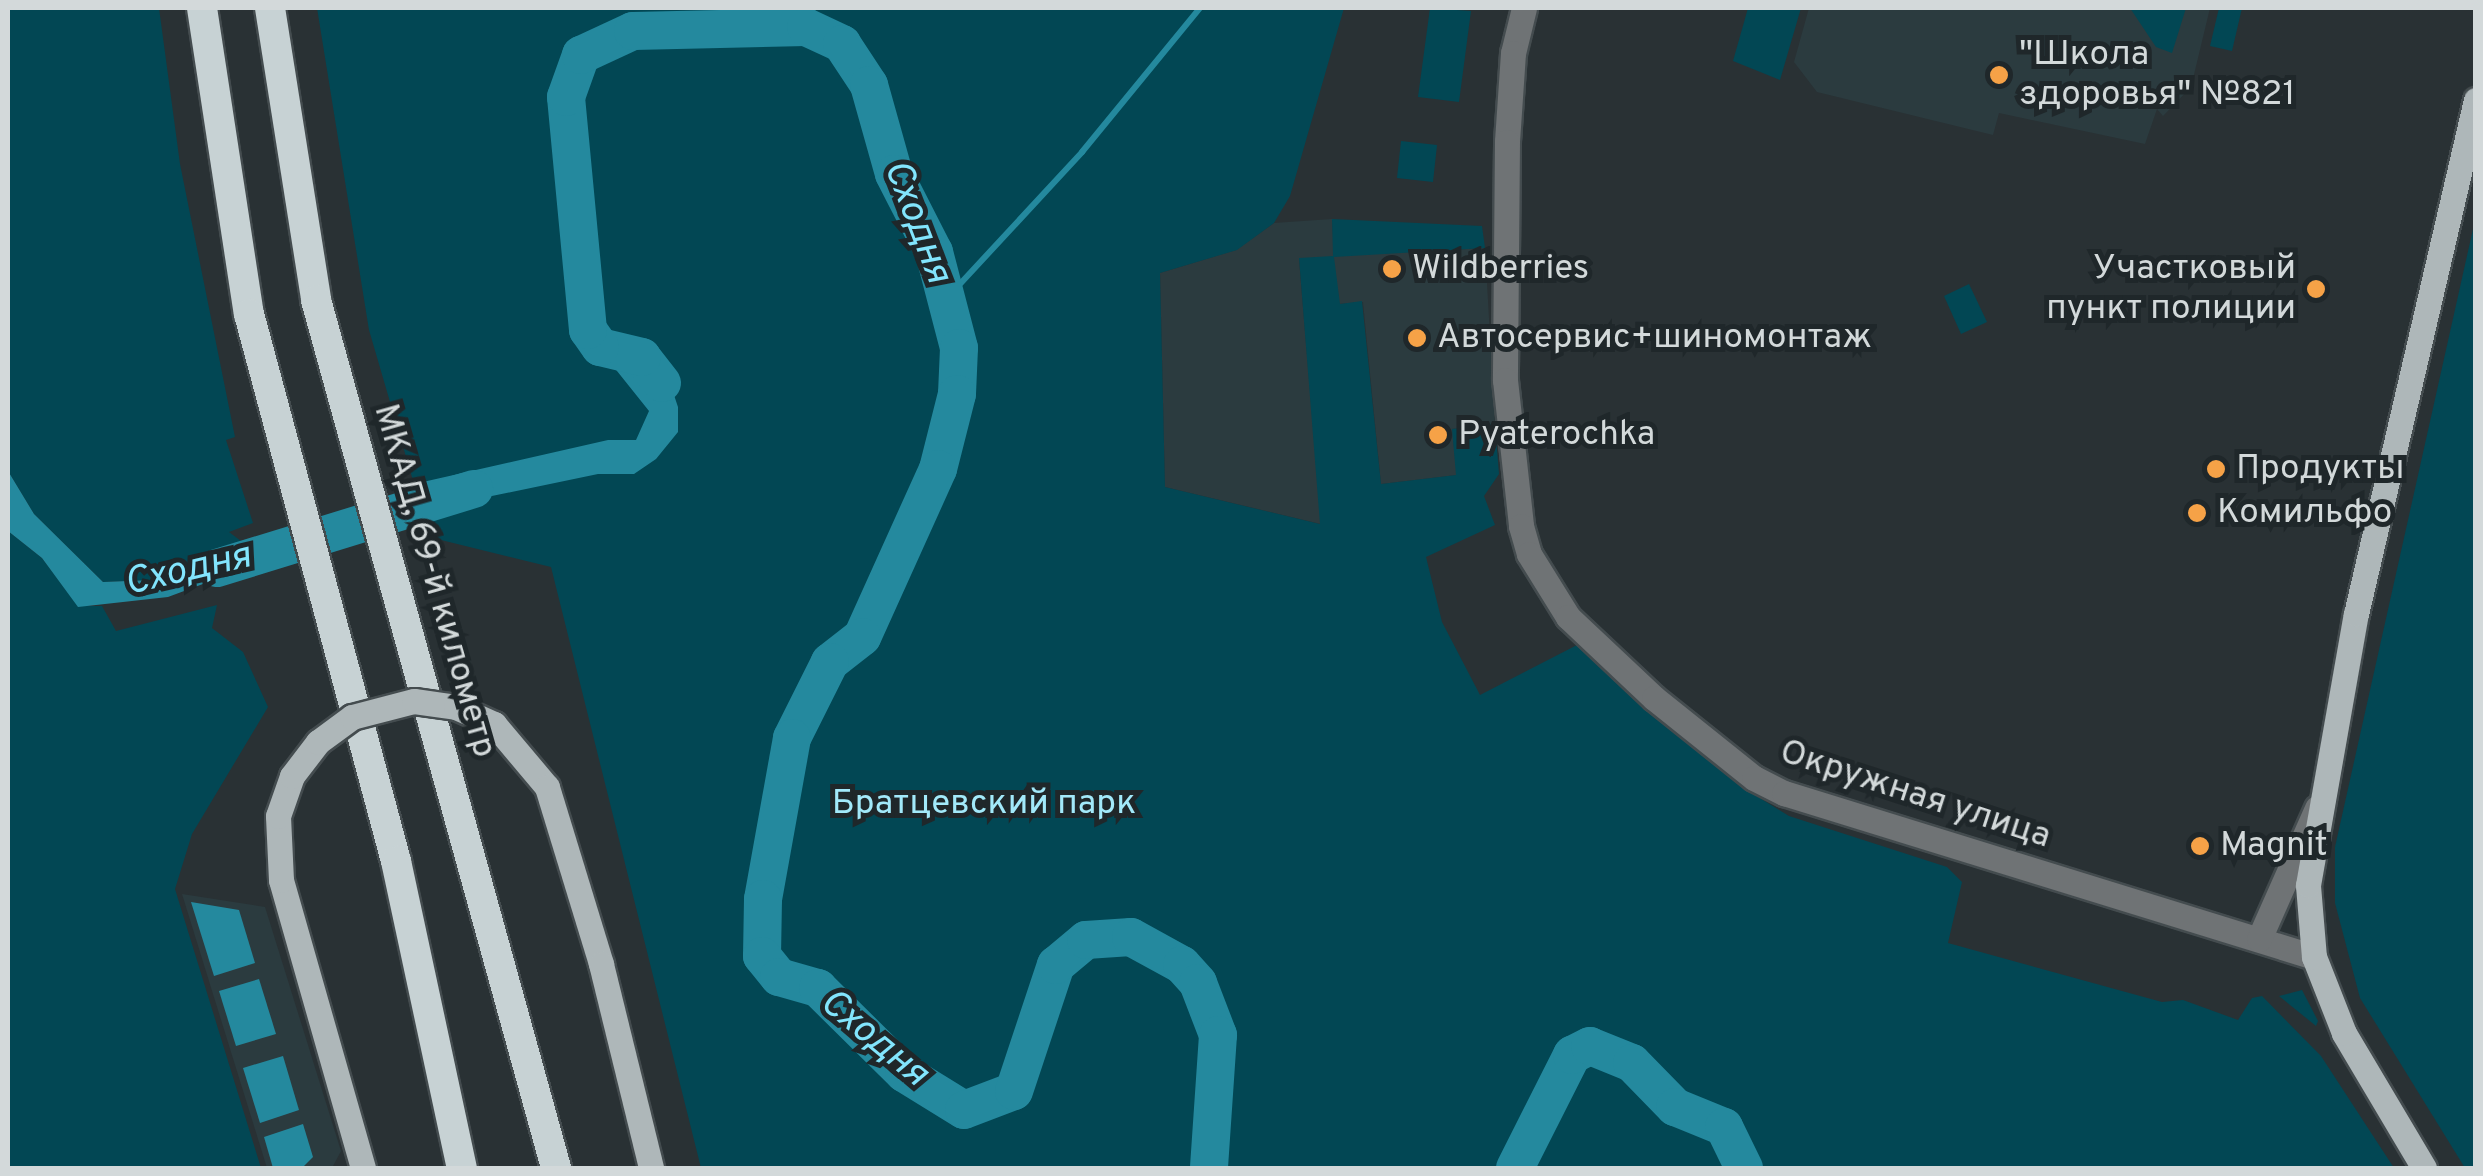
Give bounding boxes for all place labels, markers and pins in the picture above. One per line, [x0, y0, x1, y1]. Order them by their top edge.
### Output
place label: "Школа здоровья" №821 [2019, 34, 2296, 116]
marker: "Школа здоровья" №821 [1988, 64, 2010, 86]
place label: Wildberries [1412, 248, 1589, 290]
place label: Участковый пункт полиции [2046, 248, 2296, 330]
marker: Wildberries [1381, 258, 1403, 280]
marker: Участковый пункт полиции [2305, 278, 2327, 300]
place label: Автосервис+шиномонтаж [1437, 317, 1872, 359]
marker: Автосервис+шиномонтаж [1406, 327, 1428, 349]
place label: Pyaterochka [1458, 414, 1655, 456]
marker: Pyaterochka [1427, 424, 1449, 446]
place label: Продукты [2236, 448, 2405, 490]
marker: Продукты [2205, 458, 2227, 480]
place label: Комильфо [2217, 492, 2392, 534]
marker: Комильфо [2186, 502, 2208, 524]
place label: Magnit [2220, 825, 2328, 867]
marker: Magnit [2189, 835, 2211, 857]

